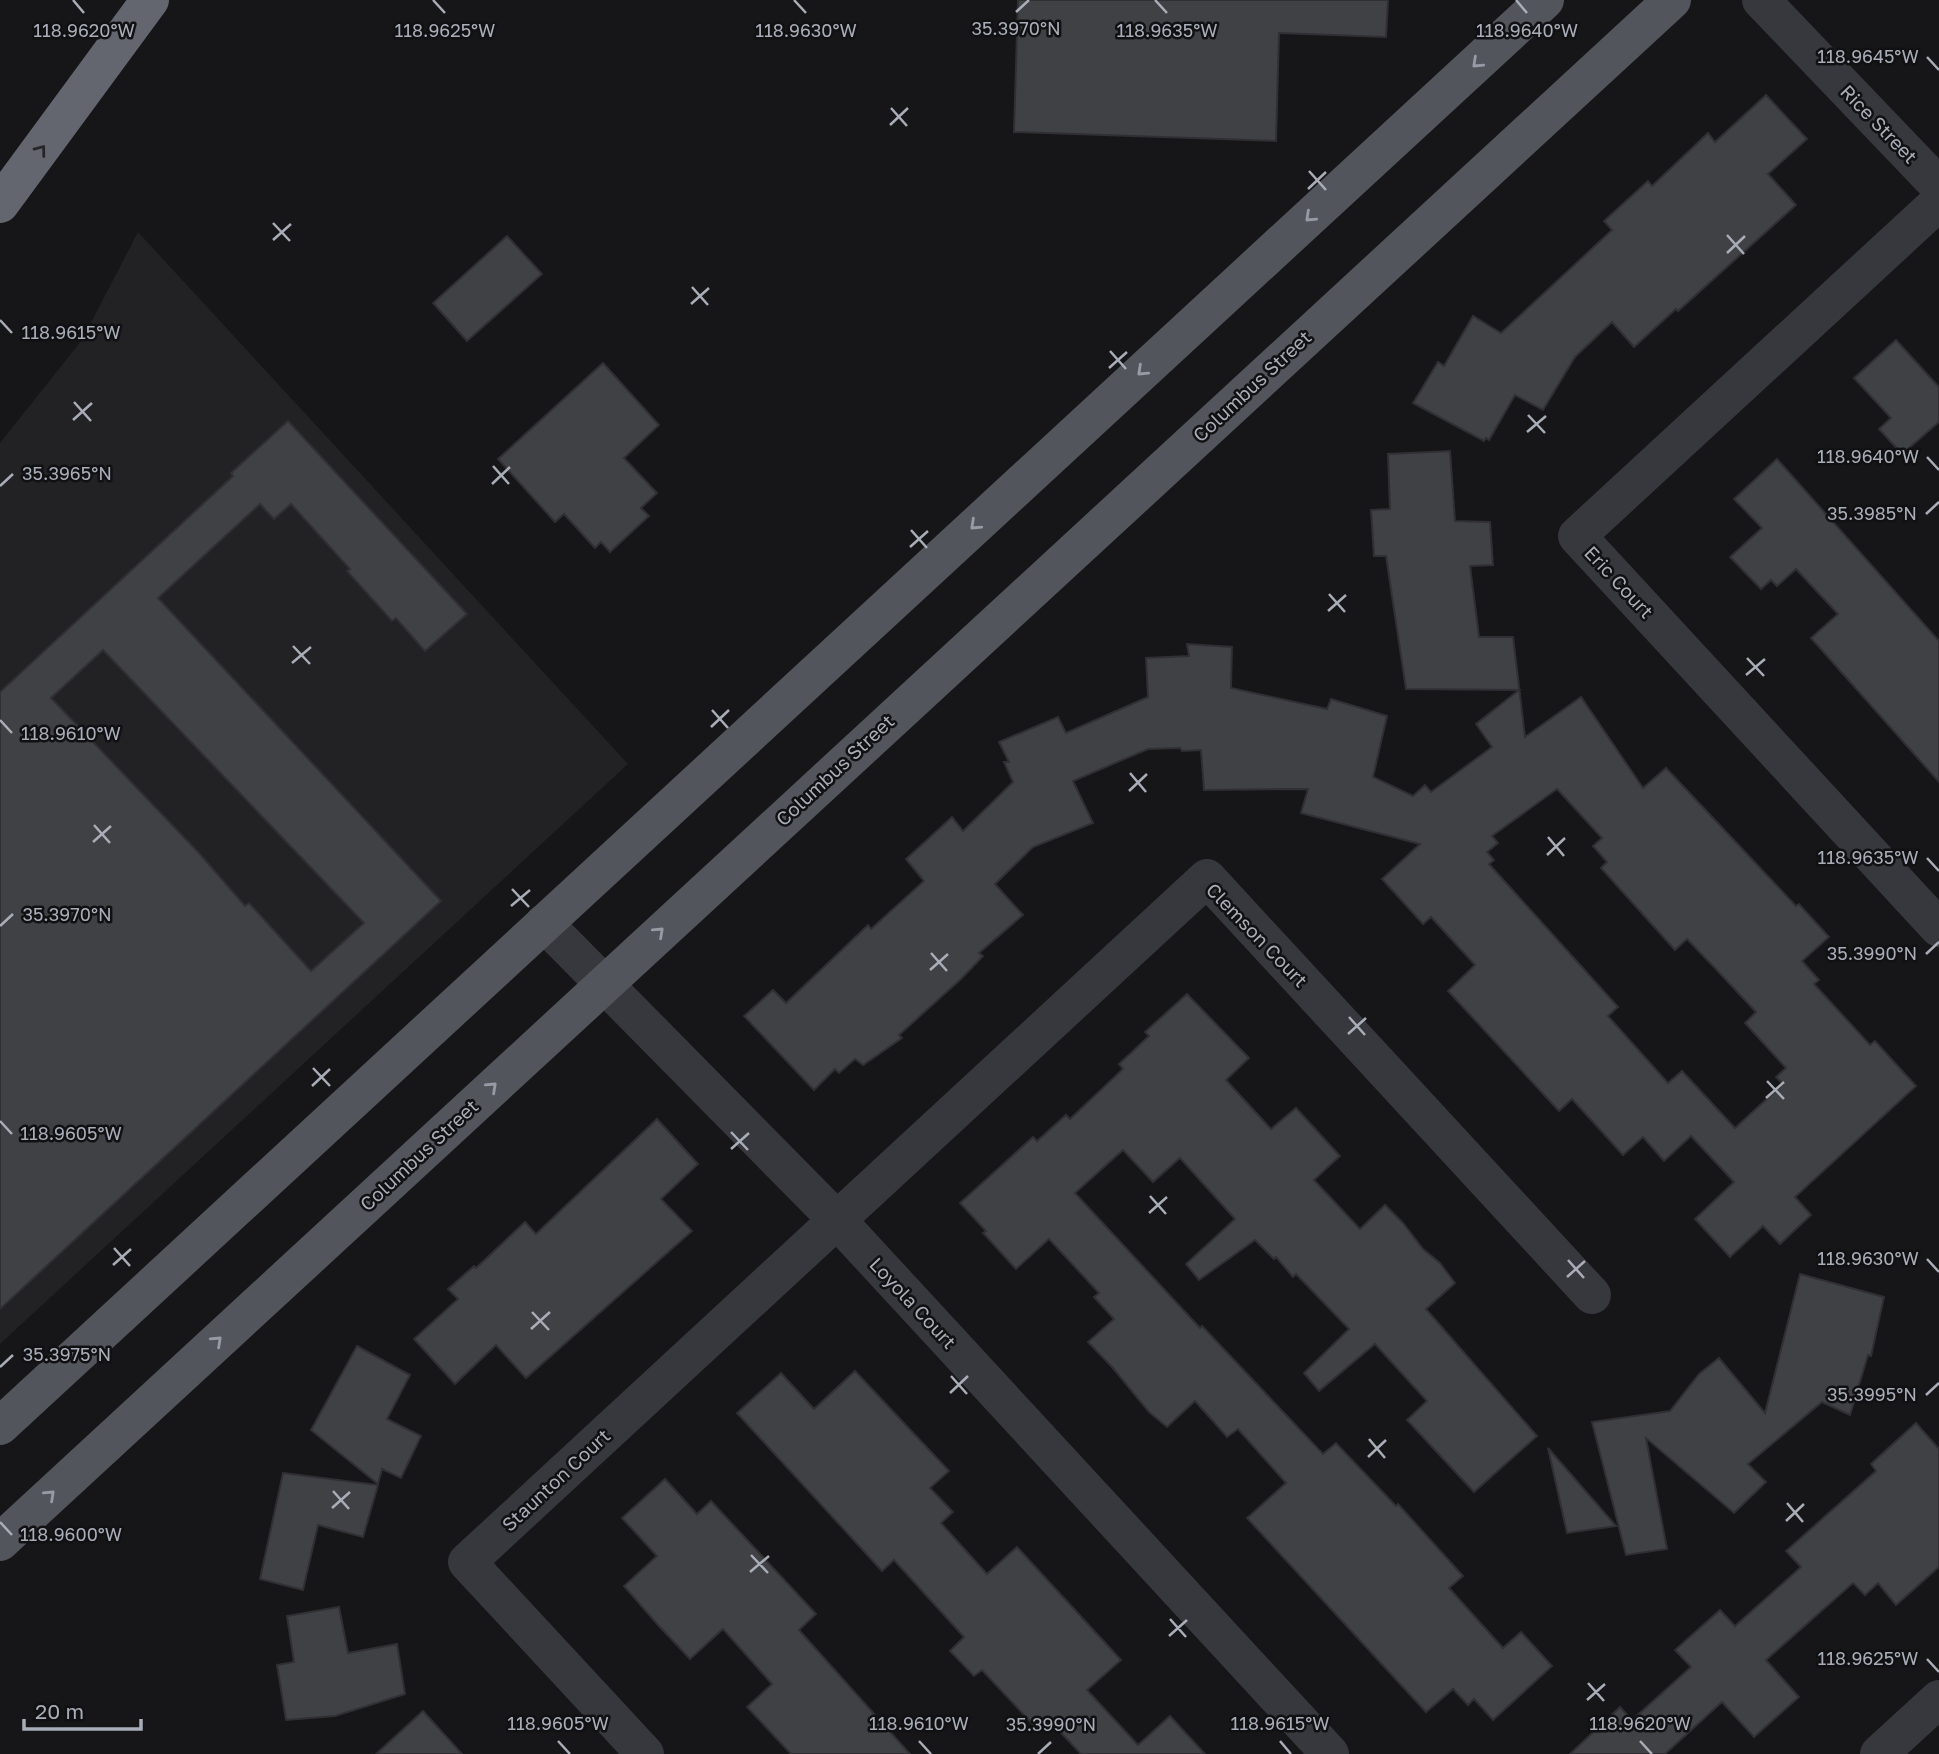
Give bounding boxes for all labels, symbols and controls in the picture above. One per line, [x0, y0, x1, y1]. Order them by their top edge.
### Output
text: 35.3970°N [971, 17, 1061, 39]
text: 118.9620°W [33, 19, 135, 41]
text: 118.9625°W [395, 19, 495, 41]
text: 118.9630°W [755, 19, 857, 41]
text: 118.9635°W [1117, 19, 1217, 41]
text: 118.9640°W [1476, 19, 1578, 41]
text: 118.9645°W [1817, 45, 1919, 67]
one-way arrow [1472, 55, 1485, 67]
street label: Rice Street [1836, 80, 1923, 168]
one-way arrow [33, 145, 45, 157]
one-way arrow [1305, 209, 1318, 221]
text: 118.9615°W [21, 321, 121, 343]
street label: Columbus Street [1188, 325, 1315, 446]
one-way arrow [1137, 363, 1150, 375]
text: 118.9640°W [1817, 445, 1919, 467]
text: 35.3965°N [22, 462, 112, 484]
text: 35.3985°N [1827, 502, 1917, 524]
one-way arrow [970, 517, 983, 530]
street label: Eric Court [1580, 541, 1659, 623]
street label: Columbus Street [771, 709, 898, 830]
text: 118.9610°W [21, 722, 121, 744]
text: 118.9635°W [1818, 846, 1918, 868]
street label: Clemson Court [1202, 878, 1313, 991]
text: 35.3970°N [22, 903, 112, 925]
one-way arrow [651, 928, 664, 941]
text: 35.3990°N [1827, 942, 1917, 964]
one-way arrow [484, 1082, 497, 1095]
street label: Columbus Street [355, 1094, 482, 1215]
text: 118.9605°W [20, 1122, 122, 1144]
text: 118.9630°W [1817, 1247, 1919, 1269]
street label: Loyola Court [865, 1252, 961, 1353]
one-way arrow [209, 1337, 222, 1349]
text: 35.3975°N [23, 1343, 111, 1365]
text: 35.3995°N [1827, 1383, 1917, 1405]
street label: Staunton Court [497, 1424, 615, 1536]
one-way arrow [42, 1491, 55, 1504]
text: 118.9600°W [20, 1523, 122, 1545]
text: 118.9625°W [1818, 1647, 1918, 1669]
scale bar [24, 1688, 142, 1732]
text: 20 m [35, 1698, 84, 1724]
text: 118.9605°W [507, 1712, 609, 1734]
text: 118.9610°W [869, 1712, 969, 1734]
text: 118.9615°W [1230, 1712, 1330, 1734]
text: 118.9620°W [1589, 1712, 1691, 1734]
text: 35.3990°N [1006, 1713, 1096, 1735]

